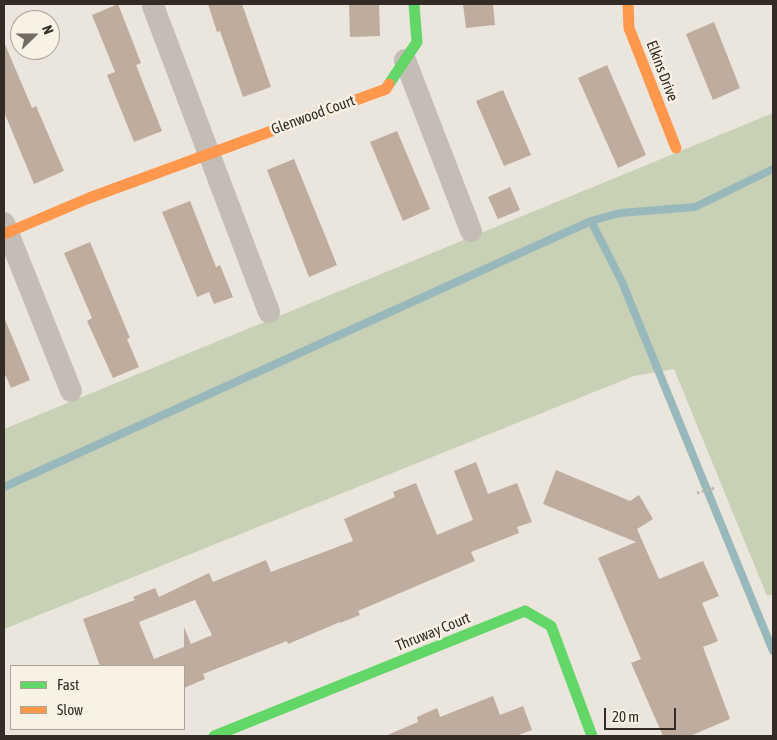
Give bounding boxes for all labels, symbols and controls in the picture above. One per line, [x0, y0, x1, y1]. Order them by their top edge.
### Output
north arrow [10, 10, 60, 60]
text: N [39, 23, 57, 37]
street label: Elkins Drive [642, 38, 682, 104]
street label: Glenwood Court [269, 92, 357, 138]
street label: Thruway Court [393, 609, 473, 655]
legend [10, 665, 185, 730]
text: Fast [57, 676, 79, 693]
scale bar [607, 698, 680, 730]
text: Slow [57, 701, 83, 718]
text: 20 m [612, 708, 639, 725]

